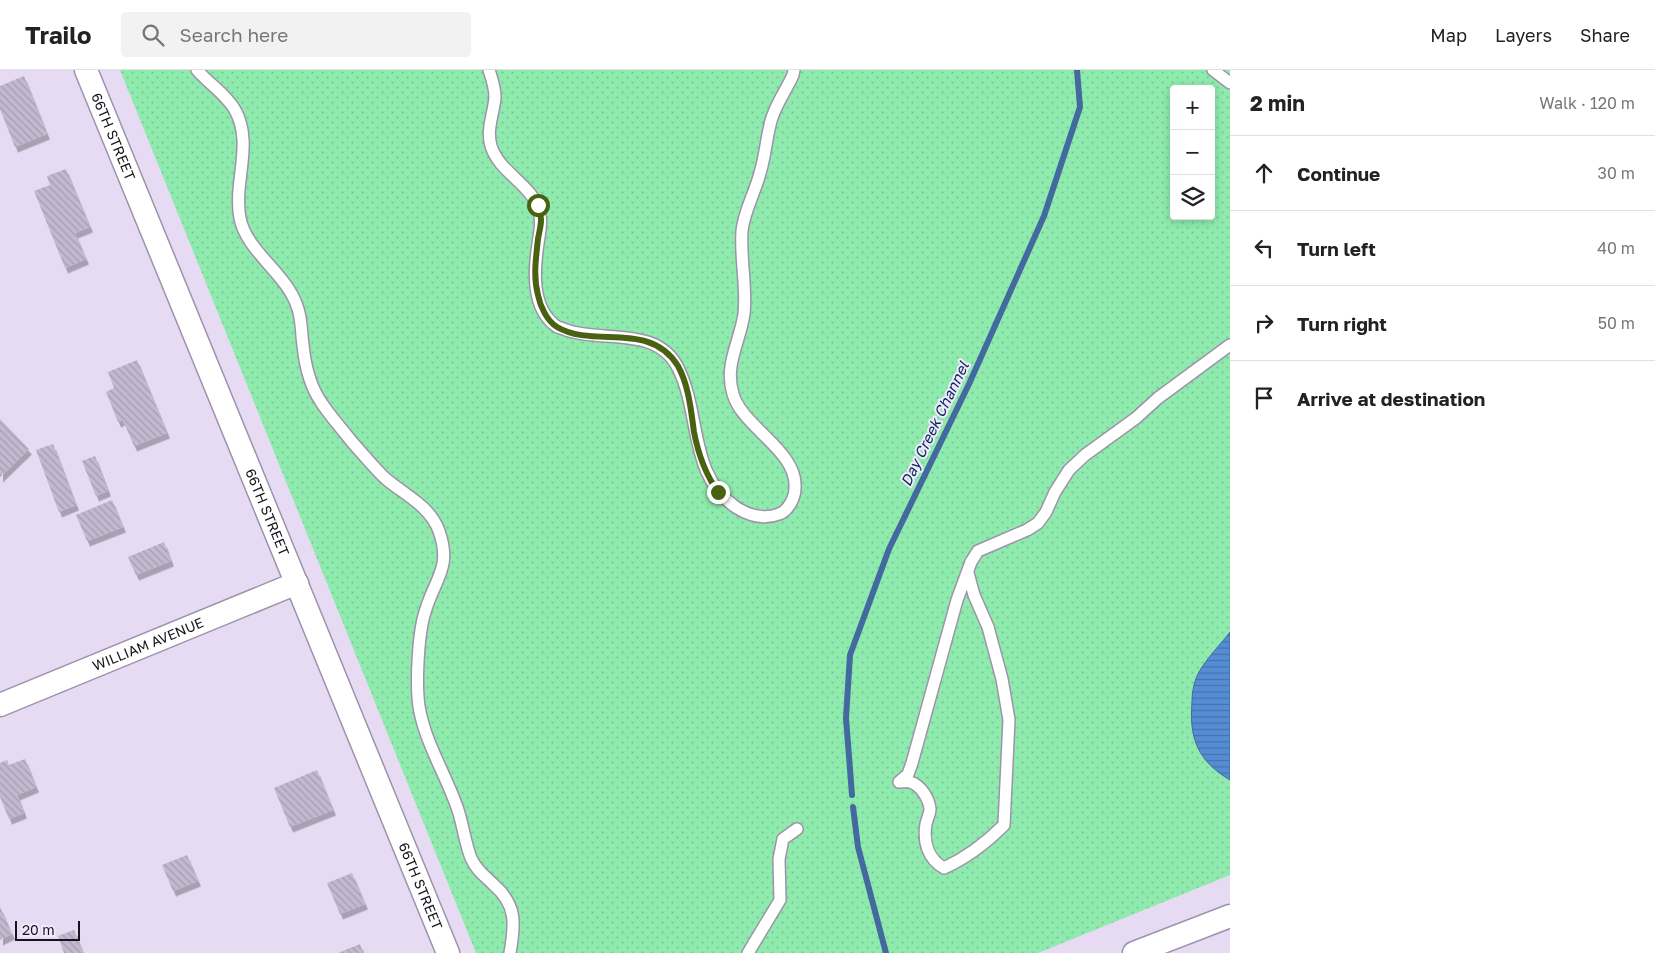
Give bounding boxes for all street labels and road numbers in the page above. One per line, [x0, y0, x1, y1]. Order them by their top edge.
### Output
street label: 66TH STREET [88, 90, 139, 183]
street label: 66TH STREET [242, 466, 293, 559]
street label: WILLIAM AVENUE [90, 613, 206, 674]
street label: 66TH STREET [396, 840, 447, 932]

